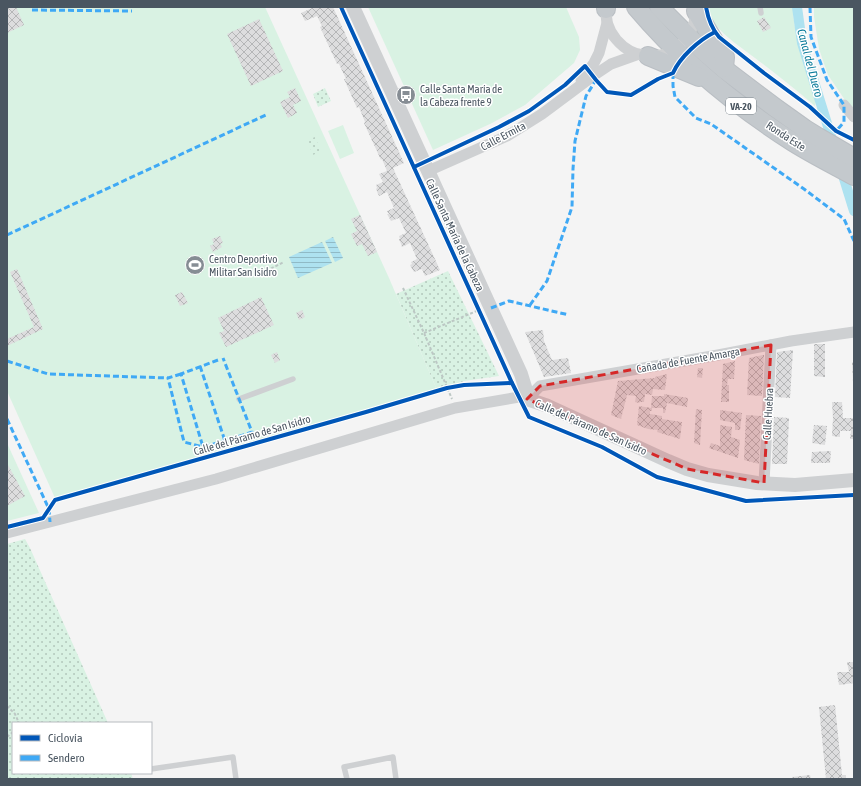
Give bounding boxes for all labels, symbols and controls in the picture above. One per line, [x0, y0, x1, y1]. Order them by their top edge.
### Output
water label: Canal del Duero [794, 27, 826, 99]
place label: Calle Santa María de la Cabeza frente 9 [420, 83, 502, 108]
bus stop icon: Calle Santa María de la Cabeza frente 9 [395, 84, 417, 106]
road number: VA-20 [726, 98, 756, 114]
street label: Calle Ermita [479, 119, 527, 153]
street label: Ronda Este [764, 119, 808, 153]
street label: Calle Santa María de la Cabeza [424, 177, 486, 293]
place label: Centro Deportivo Militar San Isidro [209, 253, 277, 278]
sports icon: Centro Deportivo Militar San Isidro [184, 254, 206, 276]
street label: Cañada de Fuente Amarga [635, 345, 741, 375]
street label: Calle Huebra [761, 388, 775, 440]
street label: Calle del Páramo de San Isidro [533, 397, 649, 457]
street label: Calle del Páramo de San Isidro [192, 413, 312, 457]
legend [12, 722, 152, 774]
text: Ciclovía [48, 731, 82, 745]
text: Sendero [48, 751, 85, 765]

